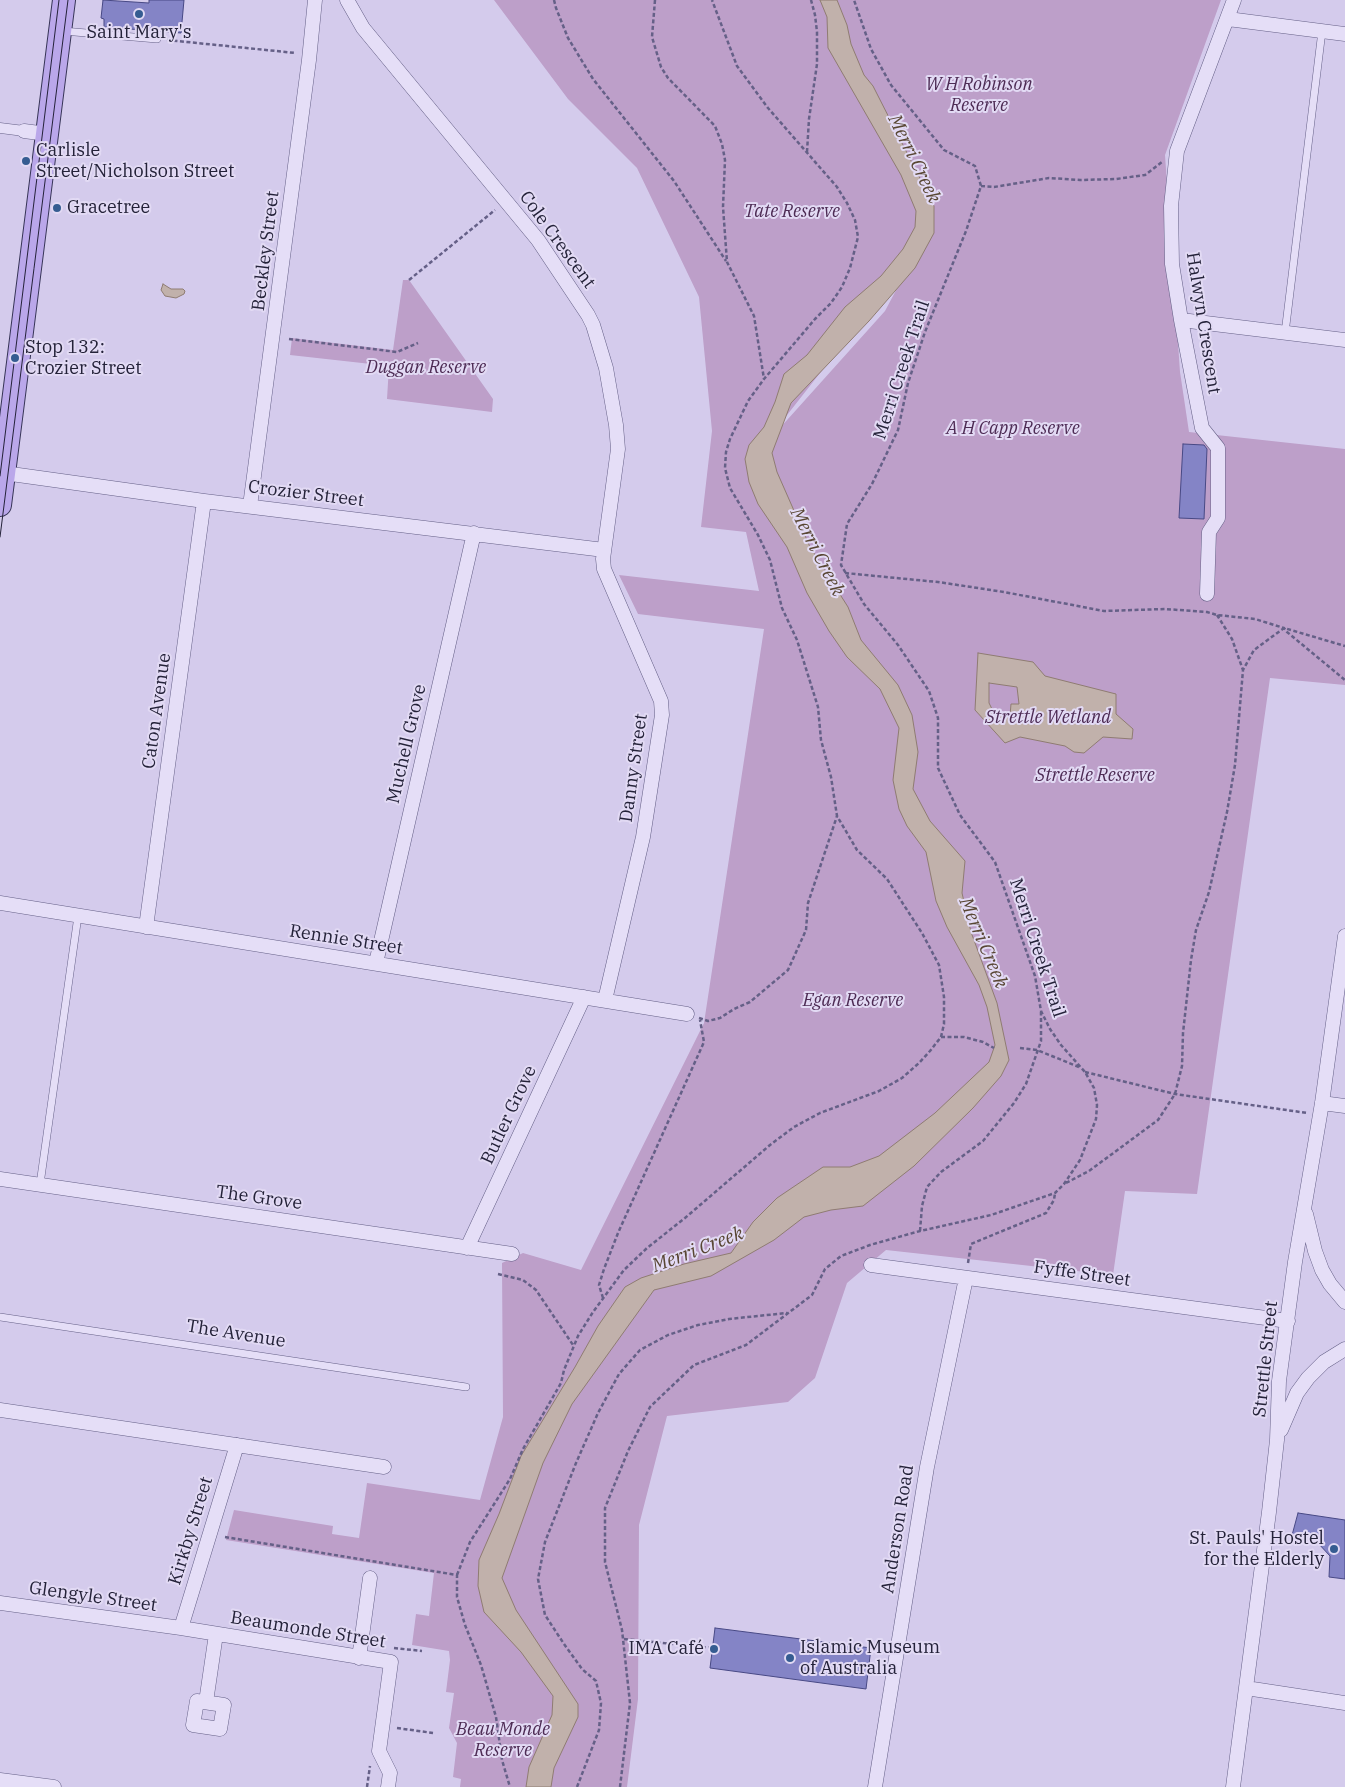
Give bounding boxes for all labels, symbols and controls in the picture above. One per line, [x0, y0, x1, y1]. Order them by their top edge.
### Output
marker: Saint Mary's [133, 8, 145, 20]
place label: Saint Mary's [86, 22, 192, 44]
park label: W H Robinson Reserve [925, 74, 1033, 116]
water label: Merri Creek [883, 111, 945, 207]
place label: Carlisle Street/Nicholson Street [36, 140, 234, 182]
marker: Carlisle Street/Nicholson Street [20, 155, 32, 167]
street label: Cole Crescent [514, 187, 600, 293]
street label: Beckley Street [248, 190, 284, 312]
place label: Gracetree [67, 197, 150, 219]
park label: Tate Reserve [744, 201, 840, 223]
marker: Gracetree [51, 202, 63, 214]
street label: Halwyn Crescent [1181, 250, 1225, 396]
street label: Merri Creek Trail [869, 298, 935, 442]
place label: Stop 132: Crozier Street [25, 337, 142, 379]
marker: Stop 132: Crozier Street [9, 352, 21, 364]
park label: Duggan Reserve [366, 357, 486, 379]
park label: A H Capp Reserve [946, 418, 1080, 440]
street label: Crozier Street [247, 476, 365, 512]
water label: Merri Creek [785, 504, 849, 600]
street label: Caton Avenue [138, 652, 176, 770]
street label: Muchell Grove [383, 682, 431, 806]
park label: Strettle Wetland [985, 707, 1111, 729]
street label: Danny Street [616, 712, 652, 824]
park label: Strettle Reserve [1035, 765, 1155, 787]
street label: Merri Creek Trail [1004, 876, 1070, 1020]
water label: Merri Creek [954, 894, 1012, 992]
street label: Rennie Street [288, 920, 404, 960]
park label: Egan Reserve [803, 990, 903, 1012]
street label: Butler Grove [477, 1062, 541, 1168]
street label: The Grove [215, 1181, 303, 1215]
water label: Merri Creek [649, 1222, 747, 1278]
street label: Fyffe Street [1032, 1257, 1132, 1291]
street label: Strettle Street [1249, 1300, 1283, 1418]
street label: The Avenue [185, 1316, 287, 1352]
street label: Anderson Road [877, 1463, 919, 1595]
street label: Kirkby Street [164, 1474, 218, 1588]
place label: St. Pauls' Hostel for the Elderly [1189, 1528, 1324, 1570]
marker: St. Pauls' Hostel for the Elderly [1328, 1543, 1340, 1555]
street label: Glengyle Street [28, 1577, 158, 1617]
street label: Beaumonde Street [229, 1607, 387, 1653]
place label: Islamic Museum of Australia [800, 1637, 940, 1680]
place label: IMA Café [629, 1638, 704, 1660]
marker: IMA Café [708, 1643, 720, 1655]
marker: Islamic Museum of Australia [784, 1652, 796, 1664]
park label: Beau Monde Reserve [456, 1719, 550, 1762]

